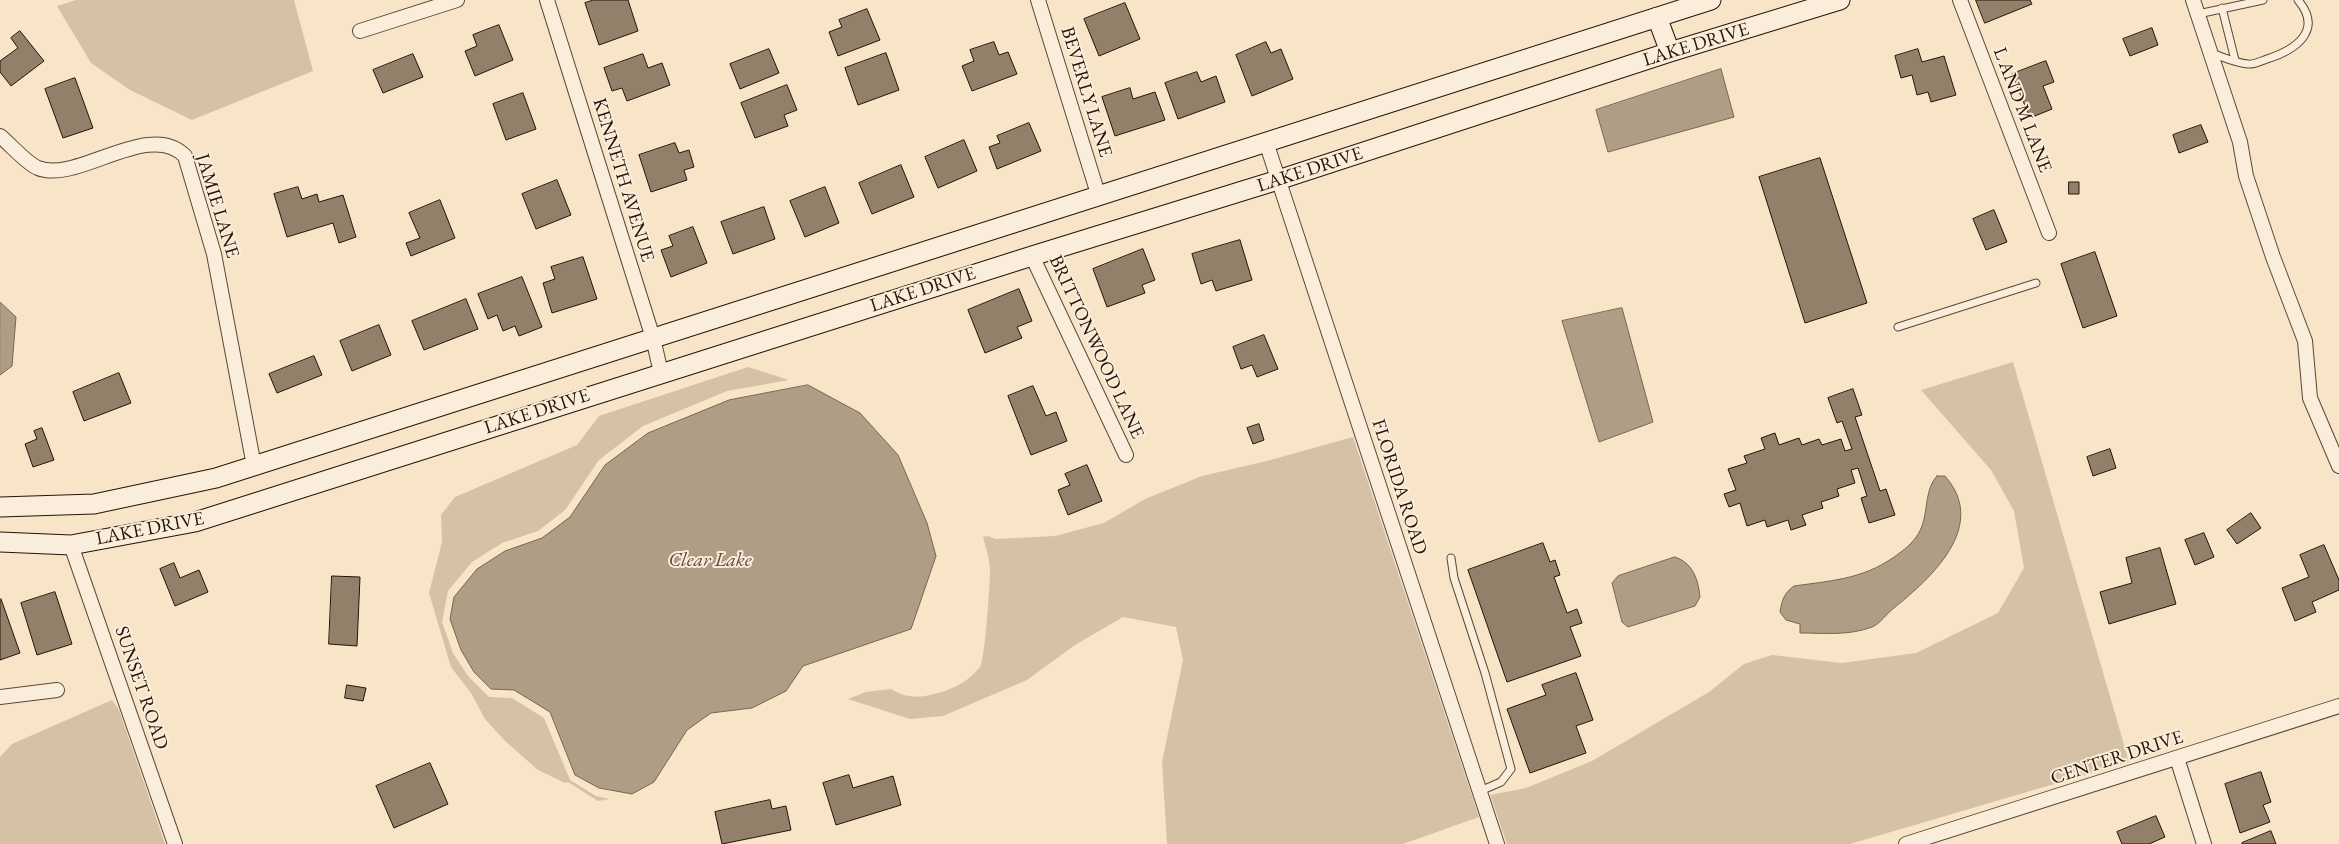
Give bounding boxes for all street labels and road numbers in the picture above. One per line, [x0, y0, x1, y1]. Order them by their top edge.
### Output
street label: LAKE DRIVE [1640, 18, 1752, 72]
street label: BEVERLY LANE [1055, 24, 1117, 160]
street label: L AND M LANE [1988, 44, 2056, 176]
street label: KENNETH AVENUE [587, 95, 659, 265]
street label: LAKE DRIVE [1254, 142, 1366, 198]
street label: JAMIE LANE [190, 151, 244, 261]
street label: BRITTONWOOD LANE [1043, 252, 1149, 442]
street label: LAKE DRIVE [867, 262, 979, 318]
street label: LAKE DRIVE [481, 384, 593, 440]
street label: FLORIDA ROAD [1366, 416, 1432, 558]
street label: LAKE DRIVE [94, 507, 206, 551]
street label: SUNSET ROAD [109, 623, 173, 753]
street label: CENTER DRIVE [2048, 726, 2186, 790]

